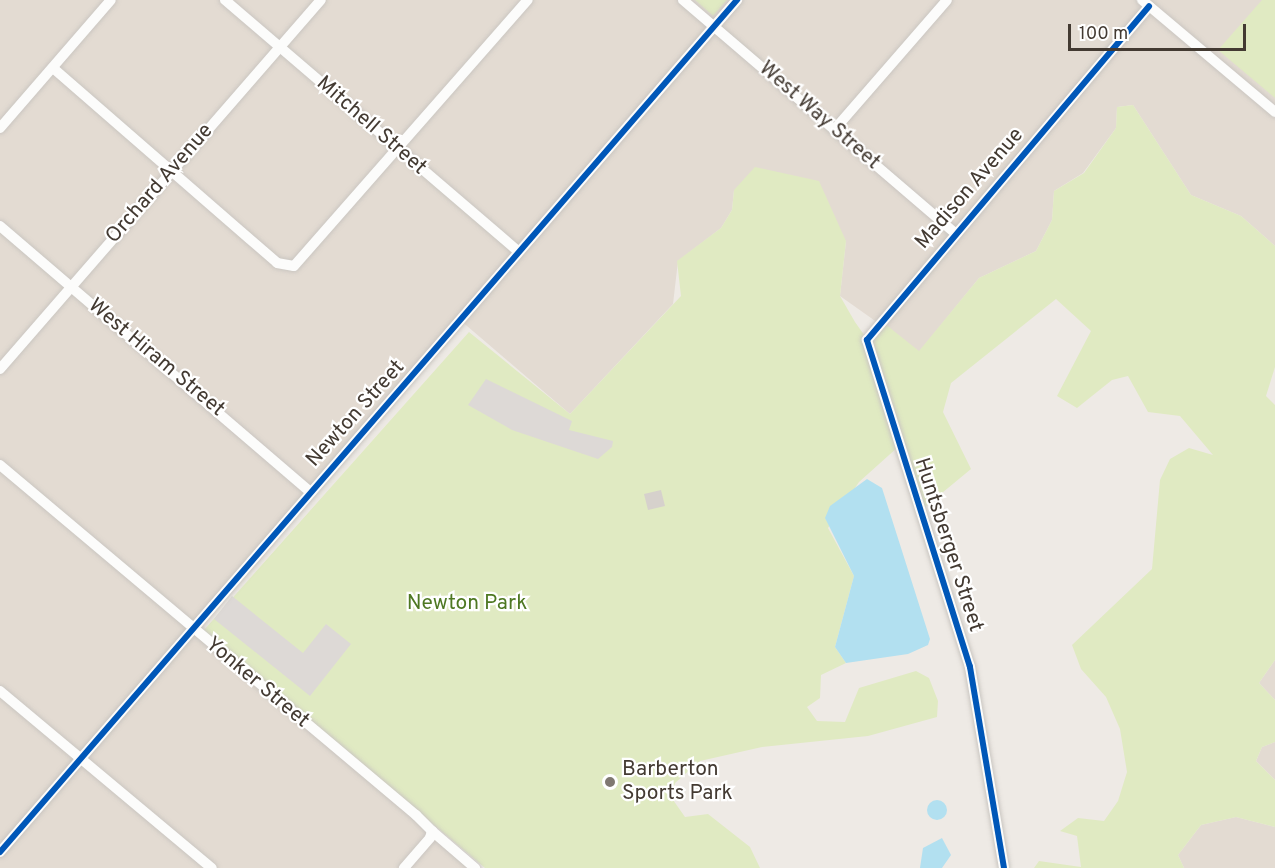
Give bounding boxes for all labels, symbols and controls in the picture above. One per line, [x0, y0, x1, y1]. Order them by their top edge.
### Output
scale bar [1071, 12, 1250, 50]
text: 100 m [1079, 23, 1128, 46]
street label: West Way Street [753, 56, 885, 176]
street label: Mitchell Street [311, 71, 431, 181]
street label: Orchard Avenue [101, 119, 219, 249]
street label: Madison Avenue [910, 123, 1030, 255]
street label: West Hiram Street [83, 294, 229, 422]
street label: Newton Street [301, 355, 411, 473]
street label: Huntsberger Street [908, 455, 988, 635]
park label: Newton Park [407, 591, 527, 617]
street label: Yonker Street [200, 632, 314, 734]
place label: Barberton Sports Park [622, 757, 733, 807]
marker: Barberton Sports Park [603, 775, 617, 789]

